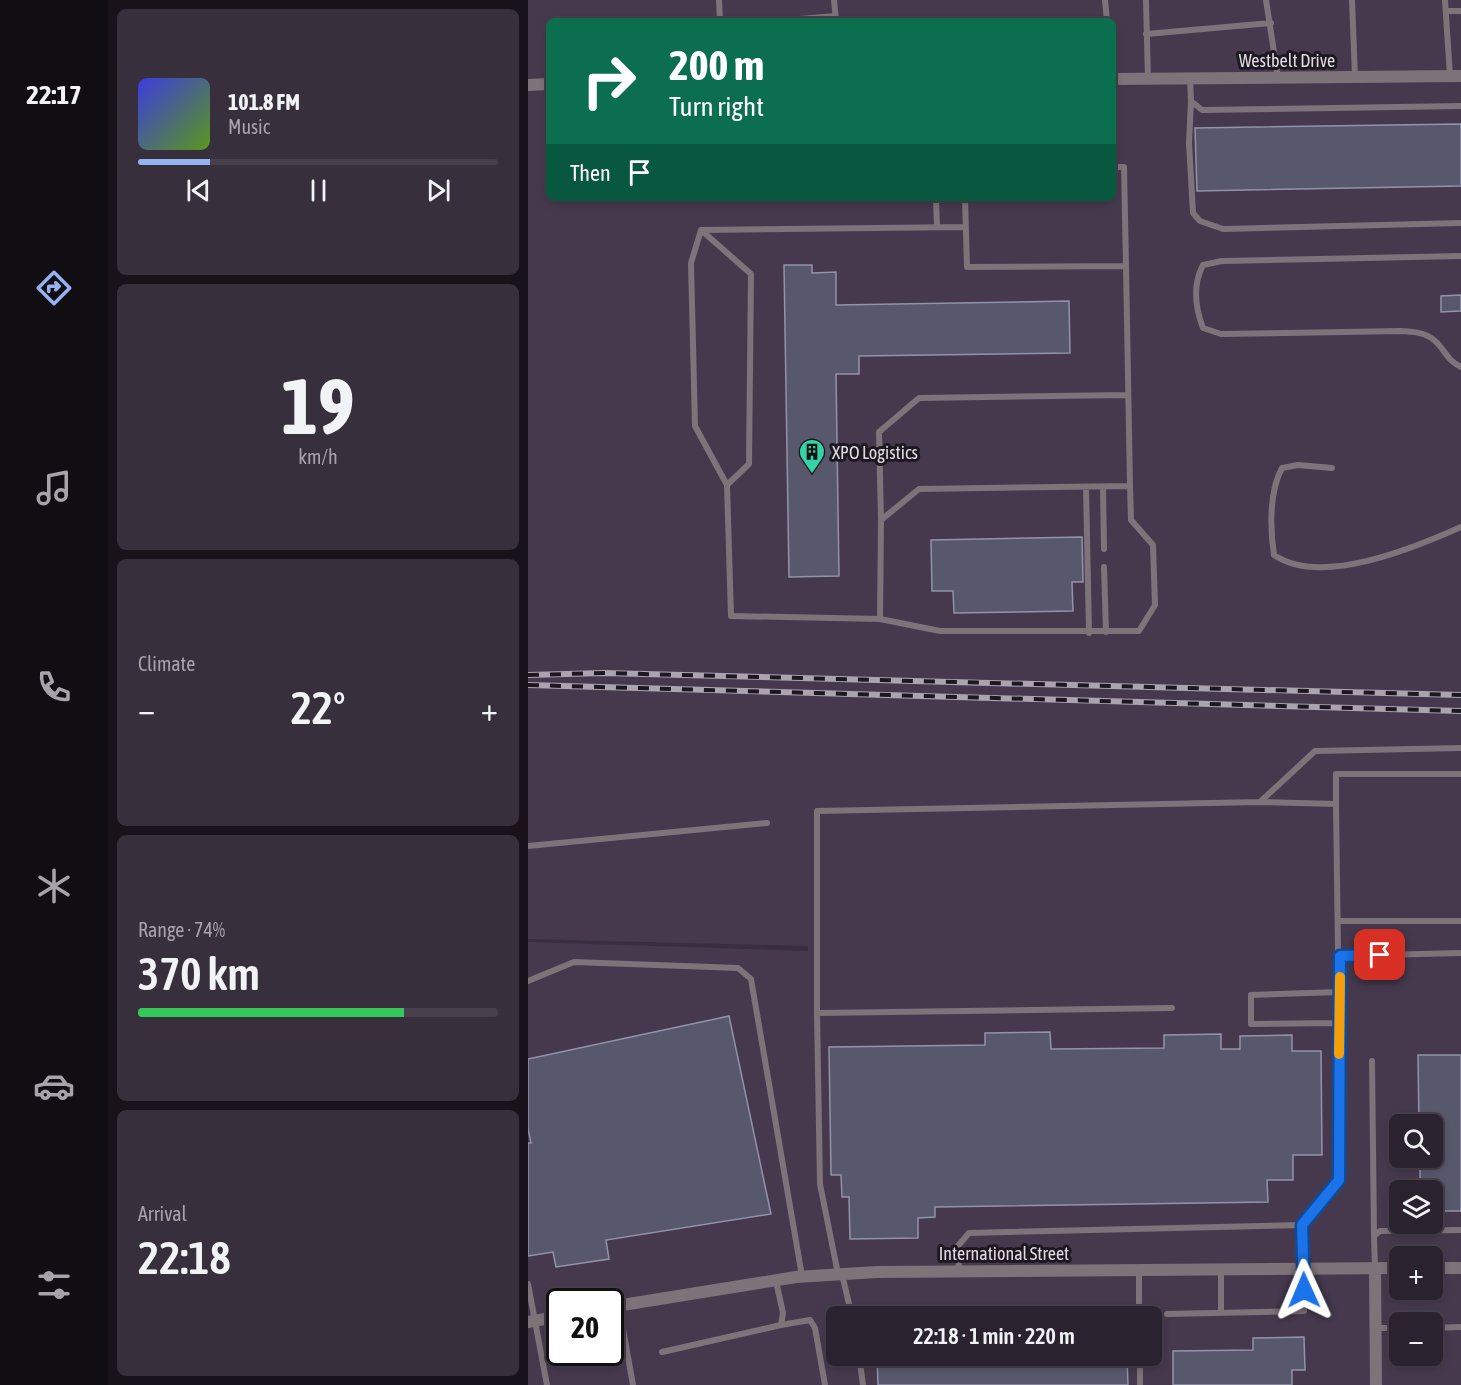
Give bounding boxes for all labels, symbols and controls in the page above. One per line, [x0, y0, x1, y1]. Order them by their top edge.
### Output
text: 200 m [669, 41, 764, 89]
icon: right [570, 42, 648, 120]
street label: Westbelt Drive [1239, 50, 1335, 71]
text: 22:17 [26, 79, 82, 110]
text: 101.8 FM [228, 89, 300, 115]
text: Turn right [669, 91, 764, 122]
text: Music [228, 115, 270, 138]
icon: arrive [623, 156, 656, 189]
text: Then [570, 160, 611, 186]
icon: previous [182, 174, 215, 207]
icon: pause [302, 174, 335, 207]
icon: next [422, 174, 455, 207]
icon: directions [33, 267, 75, 309]
text: 19 [281, 361, 355, 451]
building icon: XPO Logistics [797, 437, 827, 475]
place label: XPO Logistics [832, 442, 918, 463]
text: km/h [298, 445, 338, 468]
icon: music [33, 467, 75, 509]
text: Climate [138, 652, 195, 675]
icon: phone [33, 666, 75, 708]
text: 22° [291, 682, 345, 734]
text: − [138, 690, 155, 728]
text: + [481, 690, 498, 728]
icon: climate [33, 865, 75, 907]
text: Range · 74% [138, 918, 225, 941]
pin [1354, 929, 1405, 980]
icon: arrive [1363, 938, 1396, 971]
text: 370 km [138, 948, 260, 1000]
icon: car [33, 1065, 75, 1107]
map controls [1389, 1114, 1443, 1366]
button: search [1389, 1114, 1443, 1168]
button: layers [1389, 1180, 1443, 1234]
text: Arrival [138, 1202, 187, 1225]
text: 22:18 [138, 1232, 231, 1284]
street label: International Street [939, 1243, 1069, 1264]
button: + [1389, 1246, 1443, 1300]
position arrow [1272, 1258, 1336, 1322]
icon: filters [33, 1264, 75, 1306]
speed limit sign: 20 [546, 1288, 624, 1366]
button: − [1389, 1312, 1443, 1366]
text: 22:18 · 1 min · 220 m [913, 1323, 1075, 1349]

